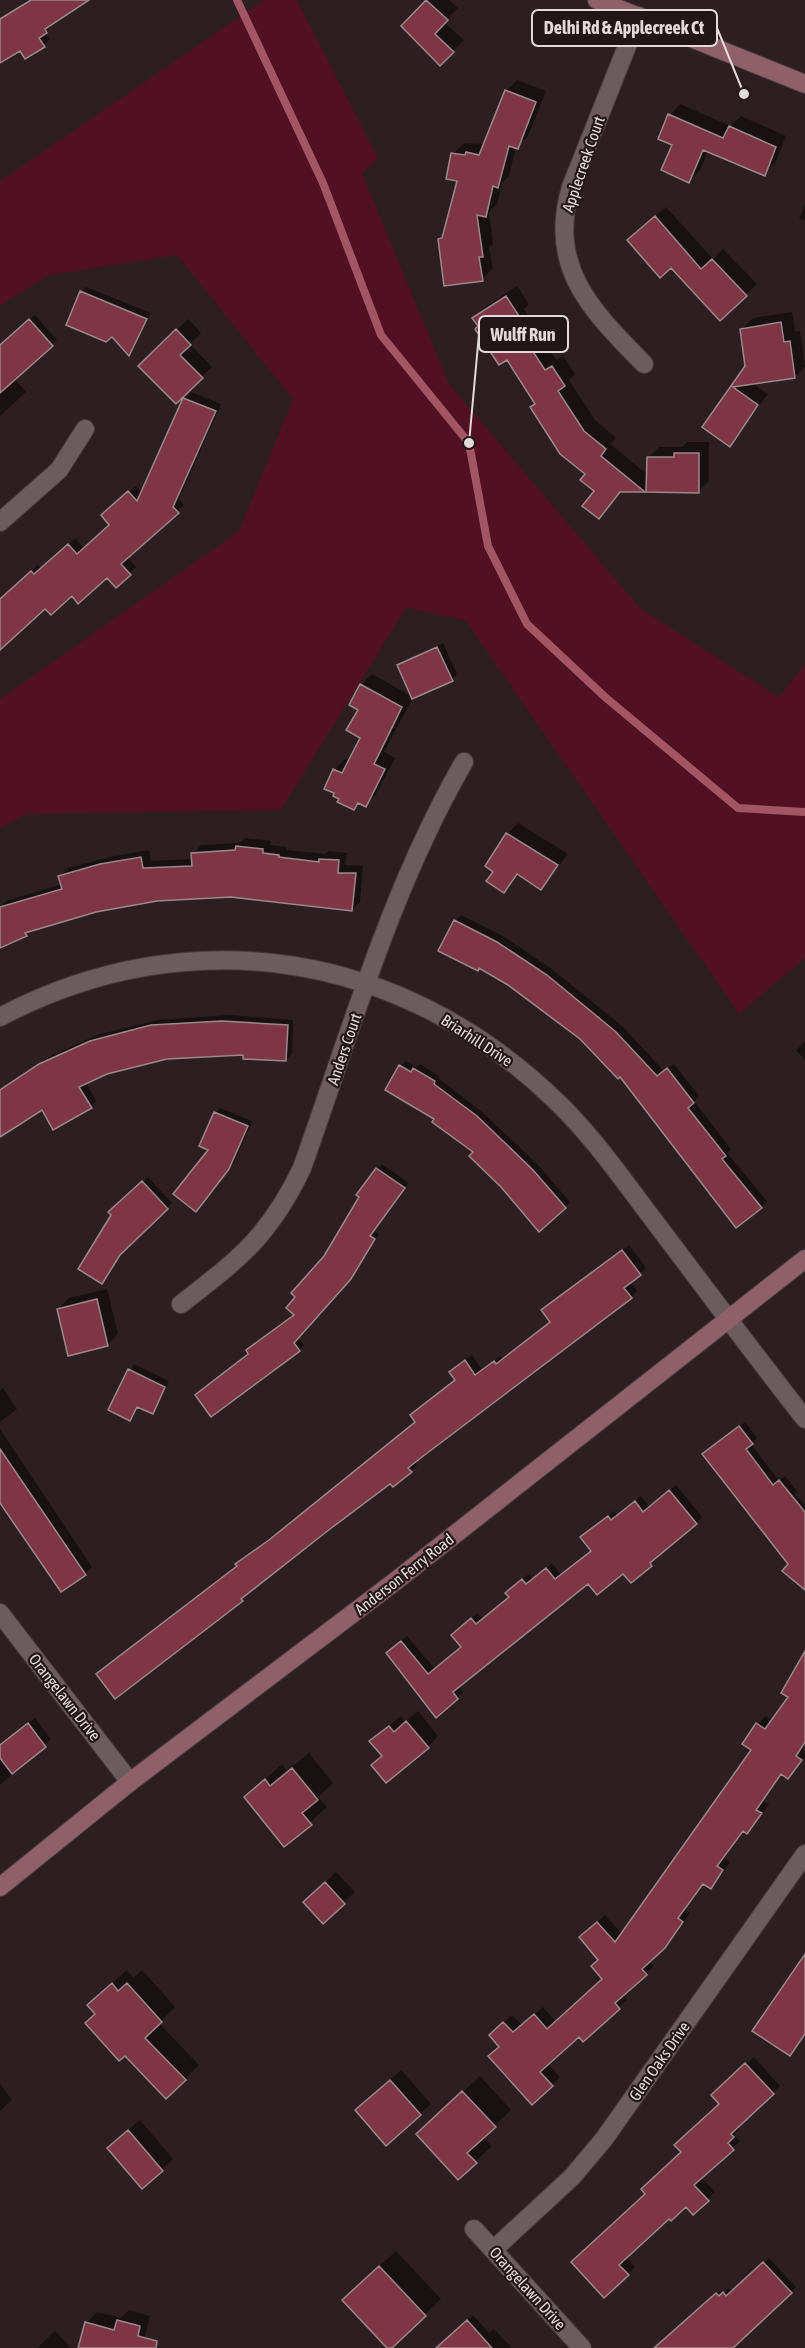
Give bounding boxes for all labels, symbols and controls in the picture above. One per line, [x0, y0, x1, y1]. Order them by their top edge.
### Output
callout: Delhi Rd & Applecreek Ct [532, 10, 717, 46]
text: Delhi Rd & Applecreek Ct [544, 17, 705, 38]
street label: Applecreek Court [558, 113, 609, 215]
callout: Wulff Run [479, 316, 568, 352]
text: Wulff Run [490, 324, 556, 345]
street label: Anders Court [323, 1010, 365, 1087]
street label: Briarhill Drive [438, 1010, 516, 1070]
street label: Anderson Ferry Road [351, 1530, 458, 1619]
street label: Orangelawn Drive [25, 1650, 104, 1745]
street label: Glen Oaks Drive [625, 2018, 693, 2104]
street label: Orangelawn Drive [485, 2243, 570, 2334]

